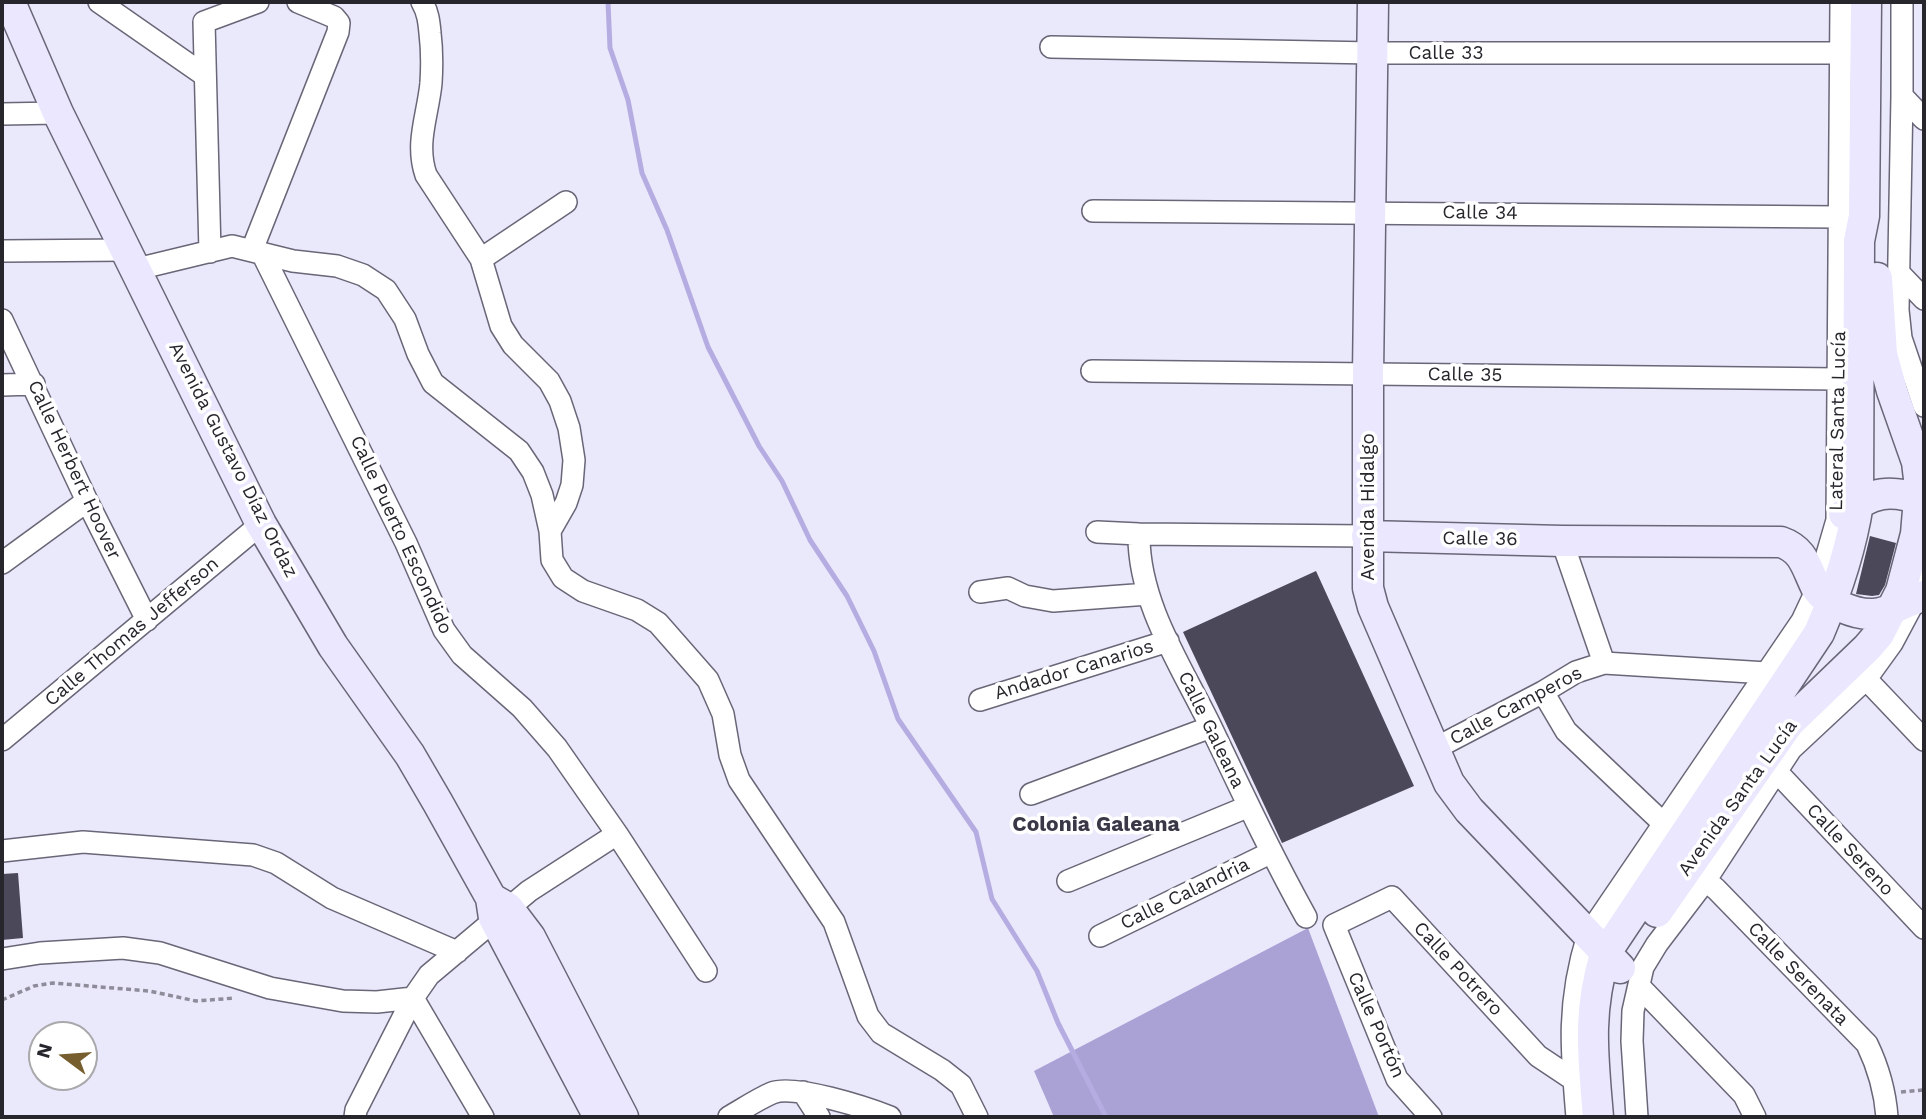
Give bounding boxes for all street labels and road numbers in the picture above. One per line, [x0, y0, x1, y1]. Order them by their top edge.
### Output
street label: Calle 33 [1408, 42, 1484, 64]
street label: Calle 34 [1442, 201, 1518, 225]
street label: Lateral Santa Lucía [1825, 331, 1851, 511]
street label: Avenida Gustavo Díaz Ordaz [164, 339, 302, 581]
street label: Calle 35 [1427, 363, 1503, 387]
street label: Calle Herbert Hoover [22, 377, 126, 563]
street label: Calle Puerto Escondido [345, 432, 457, 638]
street label: Avenida Hidalgo [1357, 433, 1379, 581]
street label: Calle 36 [1442, 527, 1518, 551]
street label: Calle Thomas Jefferson [40, 553, 224, 711]
street label: Andador Canarios [992, 635, 1156, 705]
street label: Calle Camperos [1446, 662, 1586, 750]
street label: Calle Galeana [1173, 668, 1249, 792]
street label: Avenida Santa Lucía [1674, 715, 1802, 881]
street label: Calle Sereno [1802, 799, 1898, 901]
street label: Calle Calandria [1117, 853, 1253, 935]
street label: Calle Potrero [1408, 917, 1508, 1021]
street label: Calle Serenata [1743, 917, 1853, 1031]
street label: Calle Portón [1342, 968, 1410, 1082]

